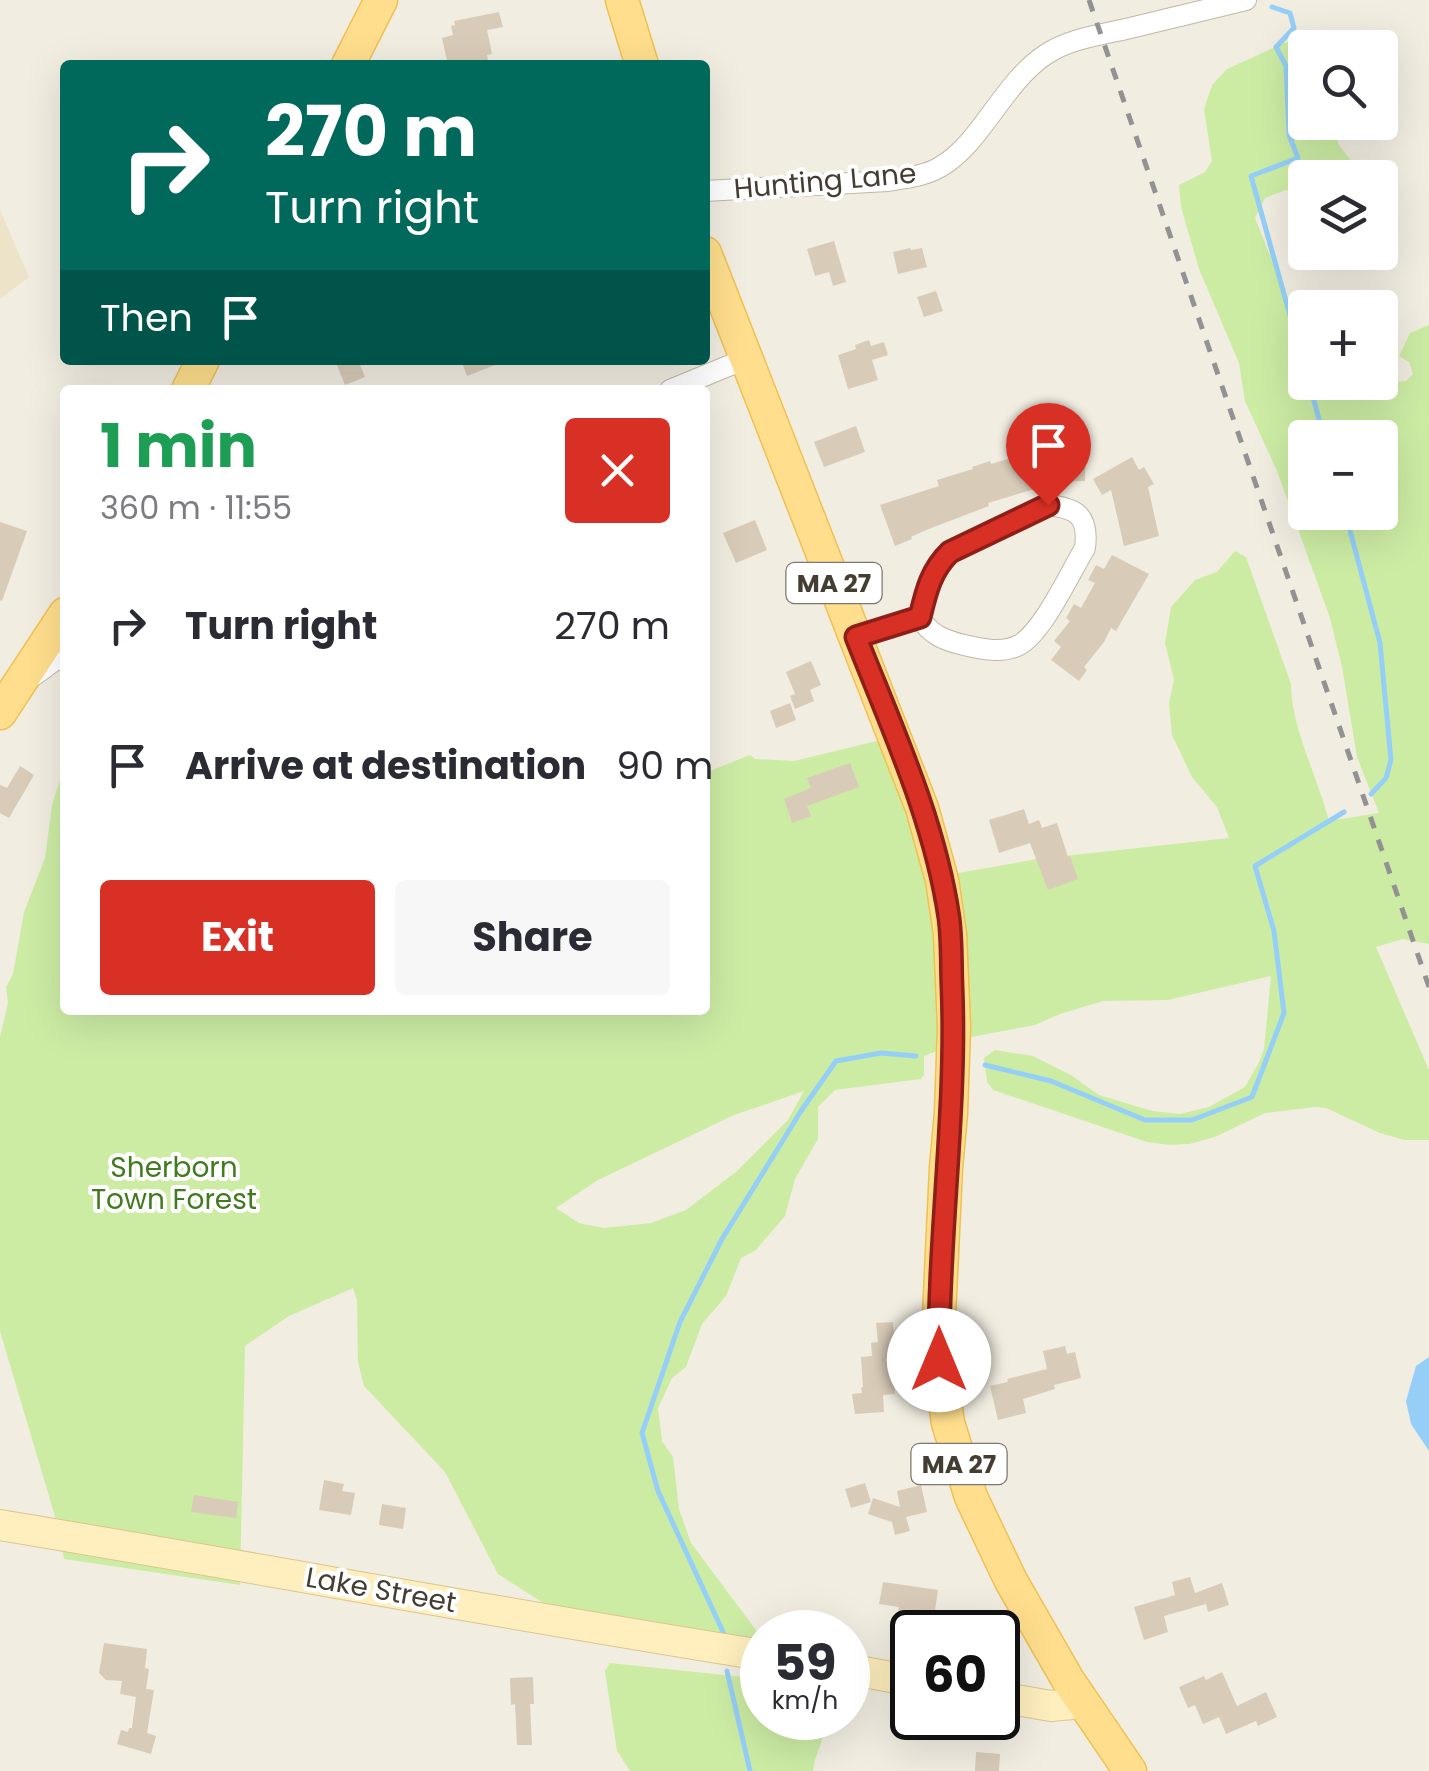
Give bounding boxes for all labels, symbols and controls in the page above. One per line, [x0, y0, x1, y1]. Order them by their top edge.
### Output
map controls [1288, 30, 1398, 530]
button: search [1288, 30, 1398, 140]
text: 270 m [265, 82, 477, 181]
icon: right [100, 100, 230, 230]
street label: Hunting Lane [732, 154, 918, 208]
button: layers [1288, 160, 1398, 270]
text: Turn right [265, 176, 479, 239]
icon: arrive [213, 290, 268, 345]
button: + [1288, 290, 1398, 400]
text: Then [100, 291, 193, 344]
pin [1006, 403, 1091, 506]
text: 1 min [100, 404, 257, 488]
button: close [565, 418, 670, 523]
icon: arrive [1021, 418, 1076, 473]
button: − [1288, 420, 1398, 530]
text: 360 m · 11:55 [100, 485, 292, 530]
road number: MA 27 [786, 563, 882, 603]
icon: right [100, 598, 155, 653]
text: Turn right [185, 599, 377, 652]
text: 270 m [554, 599, 670, 652]
icon: arrive [100, 738, 155, 793]
text: Arrive at destination [185, 739, 586, 792]
text: 90 m [616, 739, 713, 792]
button: Exit [100, 880, 375, 995]
button: Share [395, 880, 670, 995]
park label: Sherborn Town Forest [91, 1148, 257, 1219]
position arrow [887, 1308, 991, 1412]
road number: MA 27 [912, 1444, 1006, 1484]
street label: Lake Street [303, 1558, 459, 1622]
speed limit sign: 60 [890, 1610, 1020, 1740]
text: 59 [773, 1627, 837, 1698]
text: km/h [772, 1683, 838, 1718]

